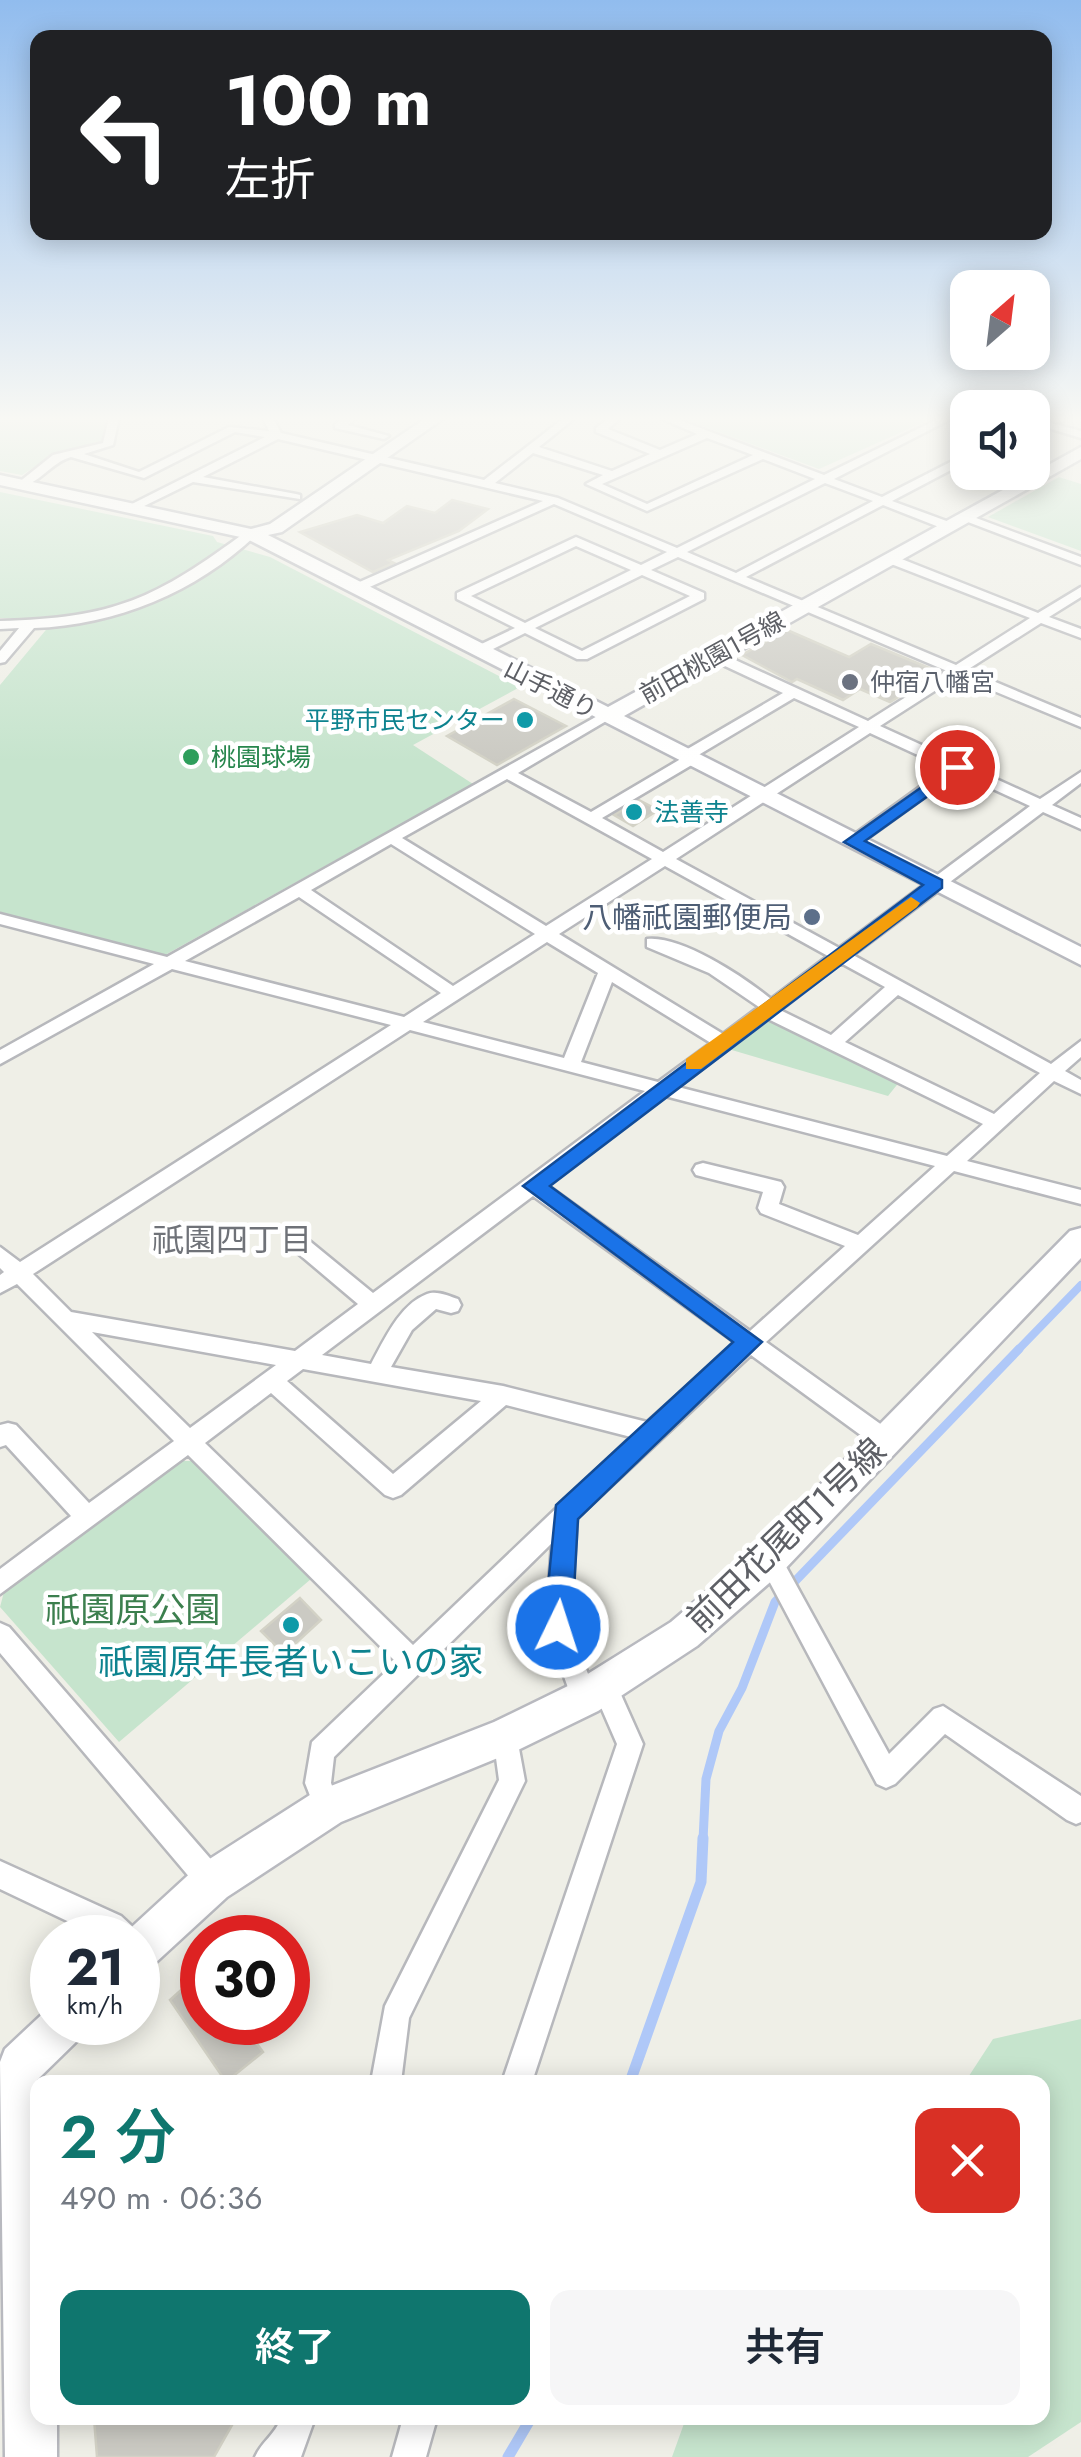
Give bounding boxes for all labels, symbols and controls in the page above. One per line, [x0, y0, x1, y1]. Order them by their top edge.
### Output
text: 100 m [225, 50, 432, 151]
icon: left [60, 70, 190, 200]
text: 左折 [225, 147, 315, 212]
north arrow [950, 270, 1050, 370]
map controls [950, 270, 1050, 490]
button: sound [950, 390, 1050, 490]
street label: 前田桃園1号線 [633, 602, 791, 712]
street label: 山手通り [498, 650, 604, 728]
place label: 仲宿八幡宮 [870, 664, 995, 700]
marker: 仲宿八幡宮 [839, 671, 861, 693]
place label: 平野市民センター [305, 702, 505, 738]
marker: 平野市民センター [514, 709, 536, 731]
pin [915, 725, 1000, 810]
place label: 桃園球場 [211, 739, 311, 775]
icon: arrive [930, 740, 985, 795]
marker: 桃園球場 [180, 746, 202, 768]
place label: 法善寺 [654, 794, 729, 830]
marker: 法善寺 [623, 801, 645, 823]
place label: 八幡祇園郵便局 [582, 896, 792, 939]
marker: 八幡祇園郵便局 [801, 906, 823, 928]
district label: 祇園四丁目 [152, 1217, 312, 1263]
street label: 前田花尾町1号線 [675, 1426, 897, 1644]
position arrow [506, 1575, 610, 1679]
park label: 祇園原公園 [45, 1585, 221, 1635]
marker: 祇園原年長者いこいの家 [280, 1614, 302, 1636]
place label: 祇園原年長者いこいの家 [98, 1637, 484, 1687]
speed limit sign: 30 [180, 1915, 310, 2045]
text: 21 [66, 1931, 124, 2004]
text: km/h [67, 1987, 123, 2023]
text: 2 分 [60, 2094, 176, 2181]
button: close [915, 2108, 1020, 2213]
text: 490 m · 06:36 [60, 2175, 263, 2221]
button: 終了 [60, 2290, 530, 2405]
button: 共有 [550, 2290, 1020, 2405]

